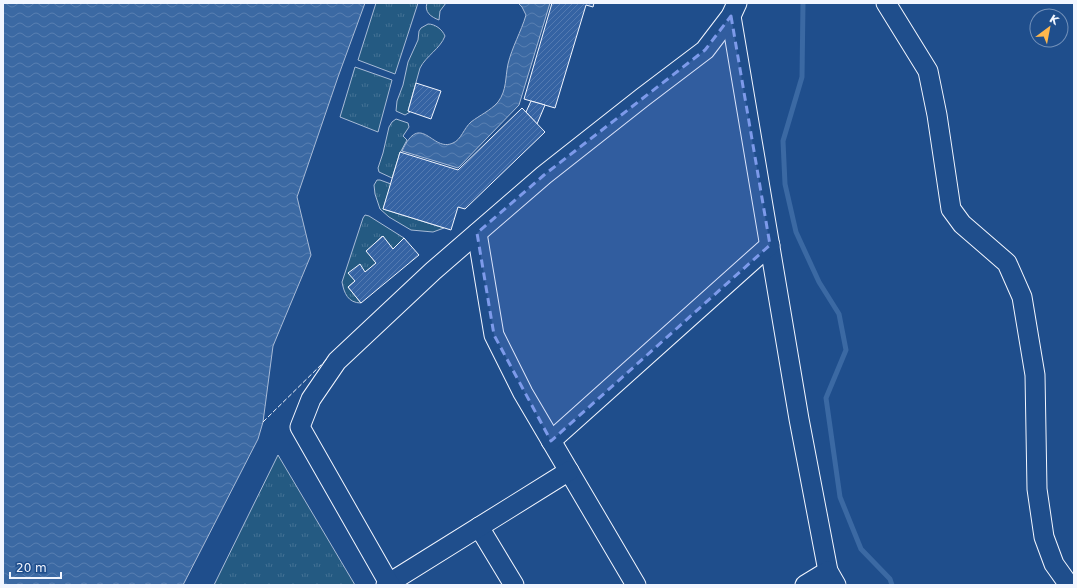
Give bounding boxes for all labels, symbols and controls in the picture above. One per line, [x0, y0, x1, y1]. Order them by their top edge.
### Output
north arrow [1029, 8, 1069, 48]
text: K [1047, 12, 1061, 28]
scale bar [10, 554, 61, 580]
text: 20 m [16, 561, 47, 575]

